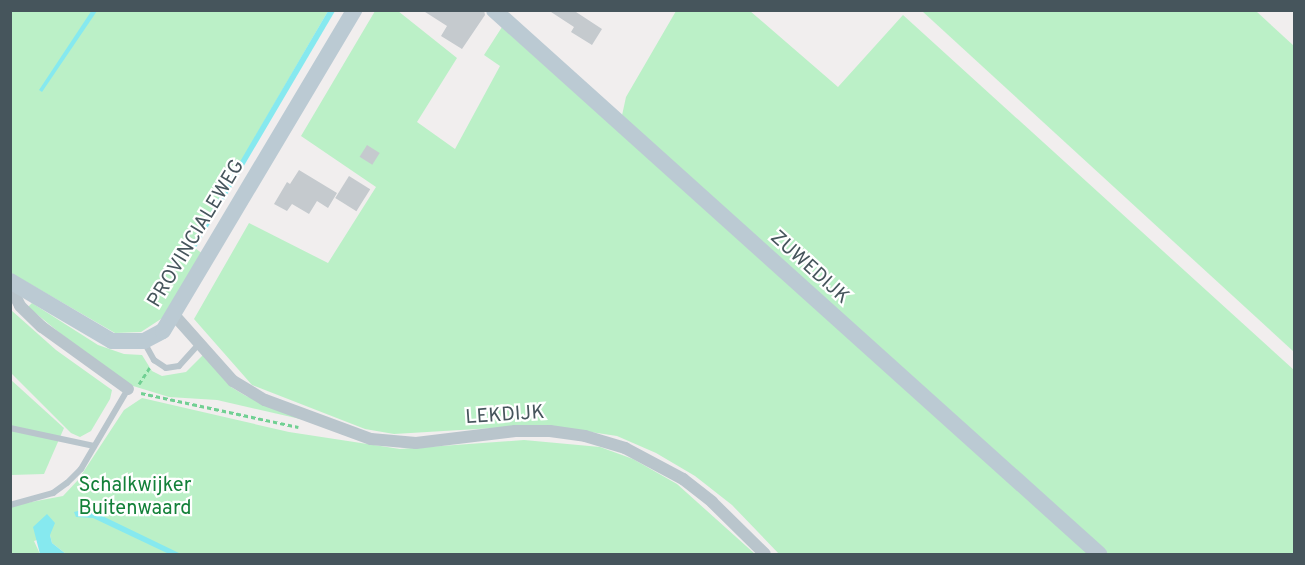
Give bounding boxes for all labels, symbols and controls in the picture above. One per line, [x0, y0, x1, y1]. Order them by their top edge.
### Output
street label: PROVINCIALEWEG [143, 156, 251, 312]
street label: ZUWEDIJK [764, 226, 854, 310]
street label: LEKDIJK [465, 401, 545, 431]
park label: Schalkwijker Buitenwaard [79, 475, 191, 522]

